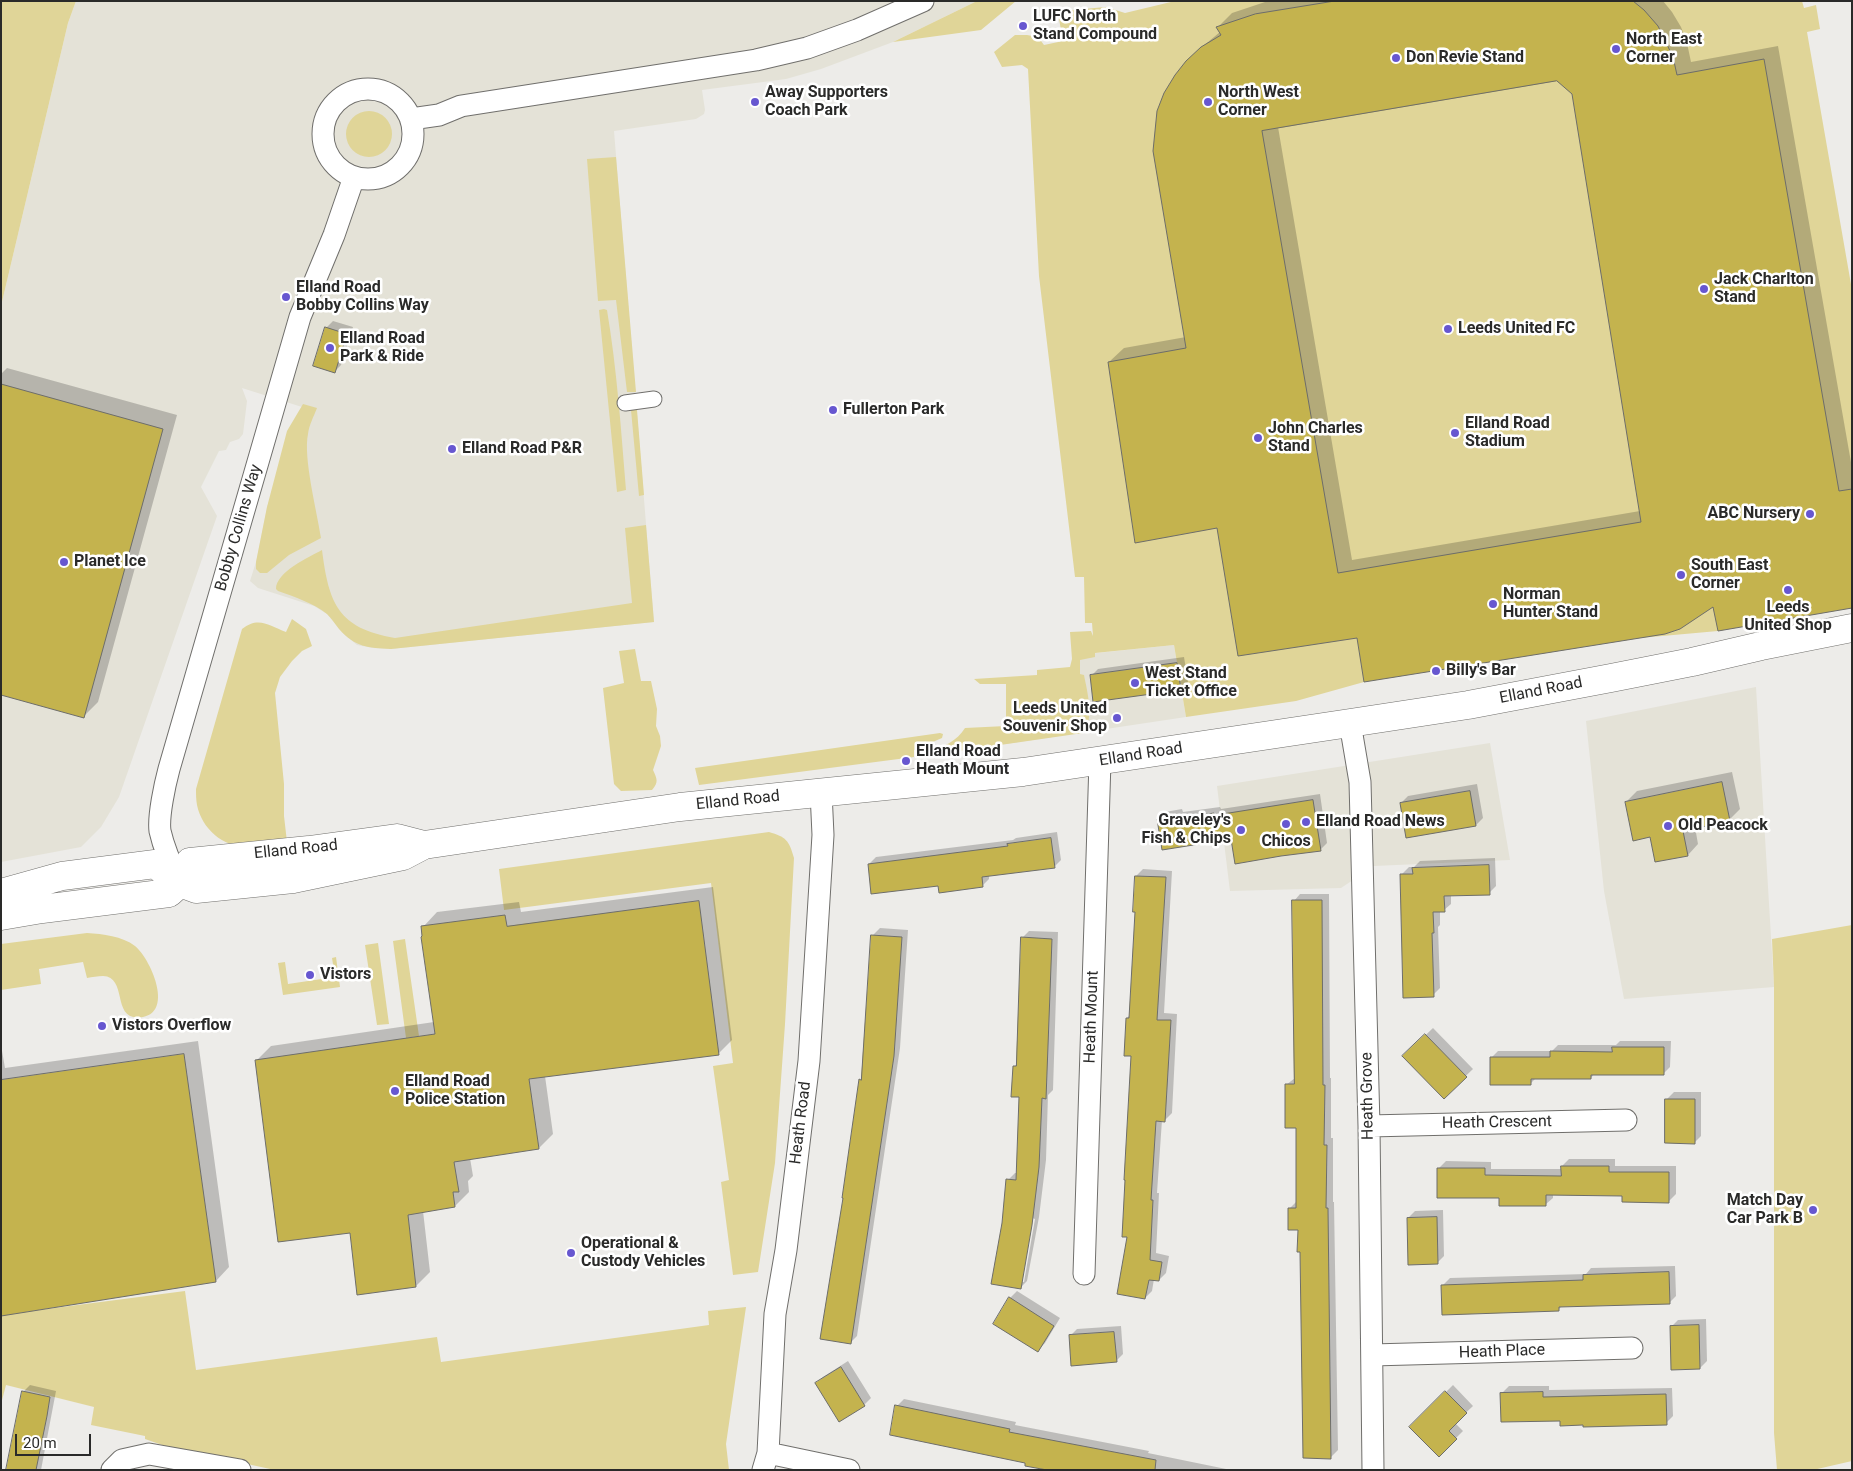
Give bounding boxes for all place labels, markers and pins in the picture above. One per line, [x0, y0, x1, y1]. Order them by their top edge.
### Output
place label: LUFC North Stand Compound [1033, 7, 1157, 45]
marker: LUFC North Stand Compound [1017, 20, 1029, 32]
place label: North East Corner [1626, 30, 1702, 68]
marker: North East Corner [1610, 43, 1622, 55]
place label: Don Revie Stand [1406, 48, 1524, 68]
marker: Don Revie Stand [1390, 52, 1402, 64]
place label: Away Supporters Coach Park [765, 83, 888, 121]
place label: North West Corner [1218, 83, 1299, 121]
marker: Away Supporters Coach Park [749, 96, 761, 108]
marker: North West Corner [1202, 96, 1214, 108]
place label: Jack Charlton Stand [1714, 270, 1814, 308]
place label: Elland Road Bobby Collins Way [296, 278, 429, 316]
marker: Jack Charlton Stand [1698, 283, 1710, 295]
marker: Elland Road Bobby Collins Way [280, 291, 292, 303]
place label: Leeds United FC [1458, 319, 1575, 339]
marker: Leeds United FC [1442, 323, 1454, 335]
place label: Elland Road Park & Ride [340, 329, 425, 367]
marker: Elland Road Park & Ride [324, 342, 336, 354]
place label: Fullerton Park [843, 400, 944, 420]
marker: Fullerton Park [827, 404, 839, 416]
place label: Elland Road Stadium [1465, 414, 1550, 452]
place label: John Charles Stand [1268, 419, 1363, 457]
marker: Elland Road Stadium [1449, 427, 1461, 439]
marker: John Charles Stand [1252, 432, 1264, 444]
place label: Elland Road P&R [462, 439, 582, 459]
marker: Elland Road P&R [446, 443, 458, 455]
place label: ABC Nursery [1708, 504, 1800, 524]
marker: ABC Nursery [1804, 508, 1816, 520]
place label: Planet Ice [74, 552, 146, 572]
marker: Planet Ice [58, 556, 70, 568]
place label: South East Corner [1691, 556, 1768, 594]
marker: South East Corner [1675, 569, 1687, 581]
marker: Leeds United Shop [1782, 584, 1794, 596]
place label: Norman Hunter Stand [1503, 585, 1598, 623]
marker: Norman Hunter Stand [1487, 598, 1499, 610]
place label: Leeds United Shop [1744, 598, 1832, 636]
place label: Billy's Bar [1446, 661, 1516, 681]
place label: West Stand Ticket Office [1145, 664, 1237, 702]
marker: Billy's Bar [1430, 665, 1442, 677]
marker: West Stand Ticket Office [1129, 677, 1141, 689]
place label: Leeds United Souvenir Shop [1003, 699, 1107, 737]
marker: Leeds United Souvenir Shop [1111, 712, 1123, 724]
place label: Elland Road Heath Mount [916, 742, 1009, 780]
marker: Elland Road Heath Mount [900, 755, 912, 767]
place label: Graveley's Fish & Chips [1141, 811, 1231, 849]
place label: Elland Road News [1316, 812, 1445, 832]
marker: Elland Road News [1300, 816, 1312, 828]
place label: Old Peacock [1678, 816, 1768, 836]
marker: Chicos [1280, 818, 1292, 830]
marker: Old Peacock [1662, 820, 1674, 832]
marker: Graveley's Fish & Chips [1235, 824, 1247, 836]
place label: Chicos [1261, 832, 1311, 852]
place label: Vistors [320, 965, 371, 985]
marker: Vistors [304, 969, 316, 981]
place label: Vistors Overflow [112, 1016, 231, 1036]
marker: Vistors Overflow [96, 1020, 108, 1032]
place label: Elland Road Police Station [405, 1072, 505, 1110]
marker: Elland Road Police Station [389, 1085, 401, 1097]
place label: Match Day Car Park B [1727, 1191, 1803, 1229]
marker: Match Day Car Park B [1807, 1204, 1819, 1216]
place label: Operational & Custody Vehicles [581, 1234, 705, 1272]
marker: Operational & Custody Vehicles [565, 1247, 577, 1259]

